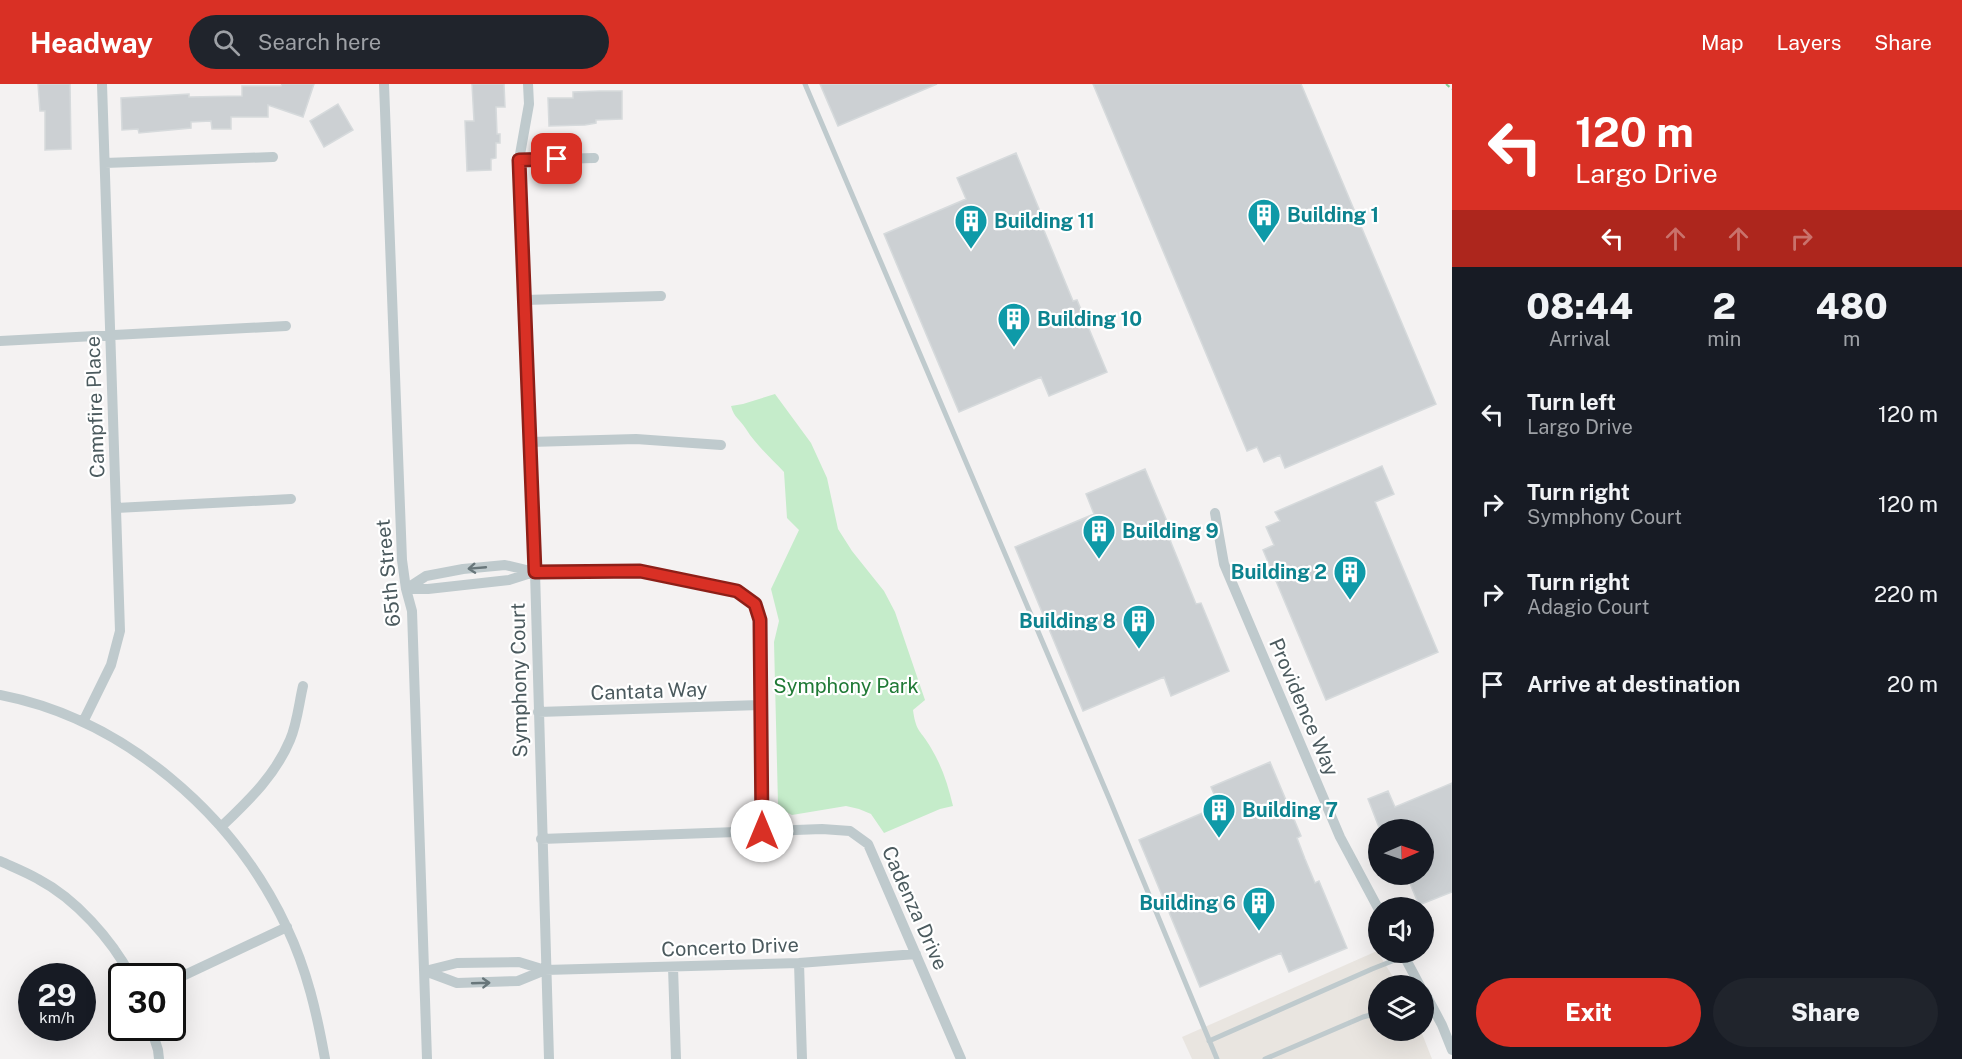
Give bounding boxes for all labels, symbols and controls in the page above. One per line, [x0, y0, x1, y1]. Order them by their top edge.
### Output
search box [189, 15, 609, 69]
text: Headway [30, 26, 153, 59]
icon: search [210, 26, 243, 59]
text: Search here [258, 29, 381, 55]
text: Map [1701, 30, 1744, 55]
text: Layers [1777, 30, 1841, 55]
text: Share [1874, 30, 1932, 55]
text: 120 m [1575, 107, 1694, 156]
icon: left [1476, 108, 1554, 186]
pin [531, 133, 582, 184]
icon: arrive [540, 142, 573, 175]
text: Largo Drive [1575, 157, 1718, 189]
building icon: Building 1 [1246, 197, 1282, 244]
building icon: Building 11 [953, 203, 989, 250]
place label: Building 1 [1287, 203, 1379, 227]
place label: Building 11 [994, 209, 1095, 233]
icon: left [1596, 222, 1629, 255]
icon: ahead [1659, 222, 1692, 255]
icon: ahead [1722, 222, 1755, 255]
icon: right [1785, 222, 1818, 255]
text: 08:44 [1526, 285, 1633, 327]
text: 2 [1712, 285, 1736, 327]
text: 480 [1815, 285, 1888, 327]
building icon: Building 10 [996, 301, 1032, 348]
place label: Building 10 [1037, 307, 1142, 331]
text: Arrival [1549, 327, 1611, 351]
text: min [1707, 327, 1741, 351]
text: m [1843, 327, 1860, 351]
street label: Campfire Place [81, 336, 109, 478]
text: Turn left [1527, 389, 1616, 415]
icon: left [1476, 398, 1509, 431]
text: 120 m [1878, 401, 1938, 427]
text: Largo Drive [1527, 415, 1633, 439]
text: Turn right [1527, 479, 1630, 505]
icon: right [1476, 488, 1509, 521]
text: 120 m [1878, 491, 1938, 517]
text: Symphony Court [1527, 505, 1682, 529]
building icon: Building 9 [1081, 513, 1117, 560]
street label: 65th Street [370, 518, 406, 628]
place label: Building 9 [1122, 519, 1219, 543]
building icon: Building 2 [1332, 554, 1368, 601]
place label: Building 2 [1231, 560, 1327, 584]
one-way arrow [467, 563, 487, 574]
text: Turn right [1527, 569, 1630, 595]
icon: right [1476, 578, 1509, 611]
text: 220 m [1874, 581, 1938, 607]
text: Adagio Court [1527, 595, 1649, 619]
street label: Symphony Court [506, 602, 532, 758]
building icon: Building 8 [1121, 603, 1157, 650]
place label: Building 8 [1019, 609, 1116, 633]
street label: Providence Way [1264, 634, 1344, 780]
icon: arrive [1476, 668, 1509, 701]
text: Arrive at destination [1527, 671, 1740, 697]
text: 20 m [1887, 671, 1938, 697]
park label: Symphony Park [773, 674, 919, 698]
street label: Cantata Way [590, 677, 708, 705]
building icon: Building 7 [1201, 792, 1237, 839]
place label: Building 7 [1242, 798, 1338, 822]
position arrow [730, 799, 794, 863]
north arrow [1368, 819, 1434, 885]
map controls [1368, 819, 1434, 1041]
street label: Cadenza Drive [877, 842, 953, 974]
building icon: Building 6 [1241, 885, 1277, 932]
place label: Building 6 [1139, 891, 1236, 915]
button: sound [1368, 897, 1434, 963]
street label: Concerto Drive [661, 933, 799, 961]
speed limit sign: 30 [108, 963, 186, 1041]
button: layers [1368, 975, 1434, 1041]
text: 29 [38, 977, 76, 1013]
one-way arrow [471, 977, 491, 988]
button: Exit [1476, 978, 1701, 1047]
button: Share [1713, 978, 1938, 1047]
text: km/h [39, 1009, 75, 1026]

